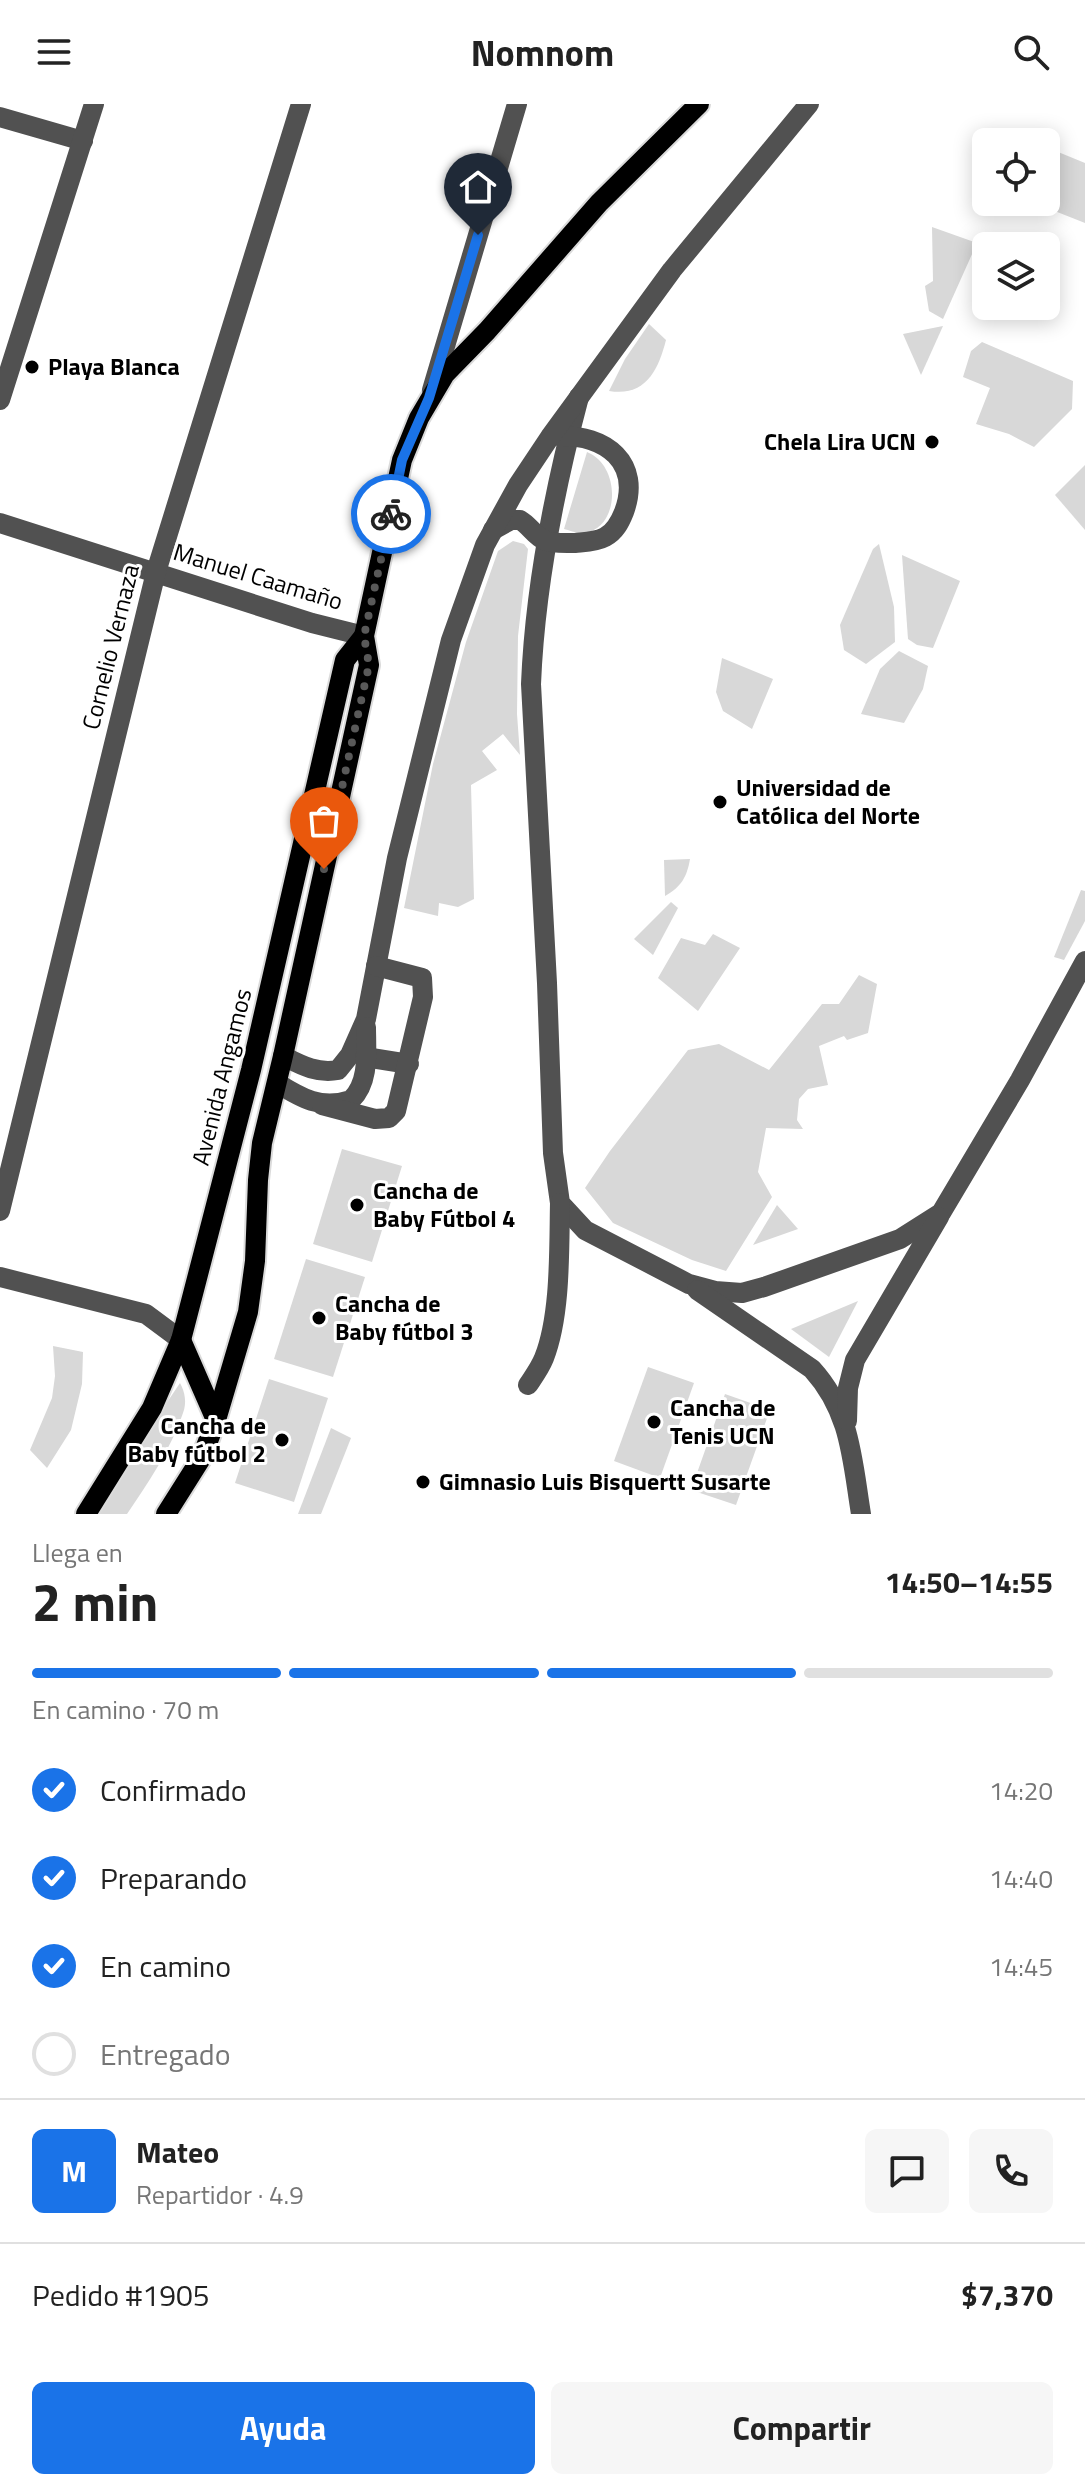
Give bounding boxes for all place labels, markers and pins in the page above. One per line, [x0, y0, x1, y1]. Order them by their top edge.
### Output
pin [444, 153, 512, 235]
place label: Playa Blanca [48, 348, 180, 384]
marker: Playa Blanca [23, 358, 41, 376]
place label: Chela Lira UCN [764, 423, 916, 459]
marker: Chela Lira UCN [923, 433, 941, 451]
place label: Universidad de Católica del Norte [736, 769, 920, 833]
pin [290, 787, 358, 869]
marker: Universidad de Católica del Norte [711, 793, 729, 811]
place label: Cancha de Baby Fútbol 4 [373, 1172, 516, 1236]
marker: Cancha de Baby Fútbol 4 [348, 1196, 366, 1214]
place label: Cancha de Baby fútbol 3 [335, 1285, 474, 1349]
marker: Cancha de Baby fútbol 3 [310, 1309, 328, 1327]
place label: Cancha de Tenis UCN [670, 1389, 776, 1453]
place label: Cancha de Baby fútbol 2 [127, 1407, 266, 1471]
marker: Cancha de Tenis UCN [645, 1413, 663, 1431]
marker: Cancha de Baby fútbol 2 [273, 1431, 291, 1449]
place label: Gimnasio Luis Bisquertt Susarte [439, 1463, 771, 1499]
marker: Gimnasio Luis Bisquertt Susarte [414, 1473, 432, 1491]

